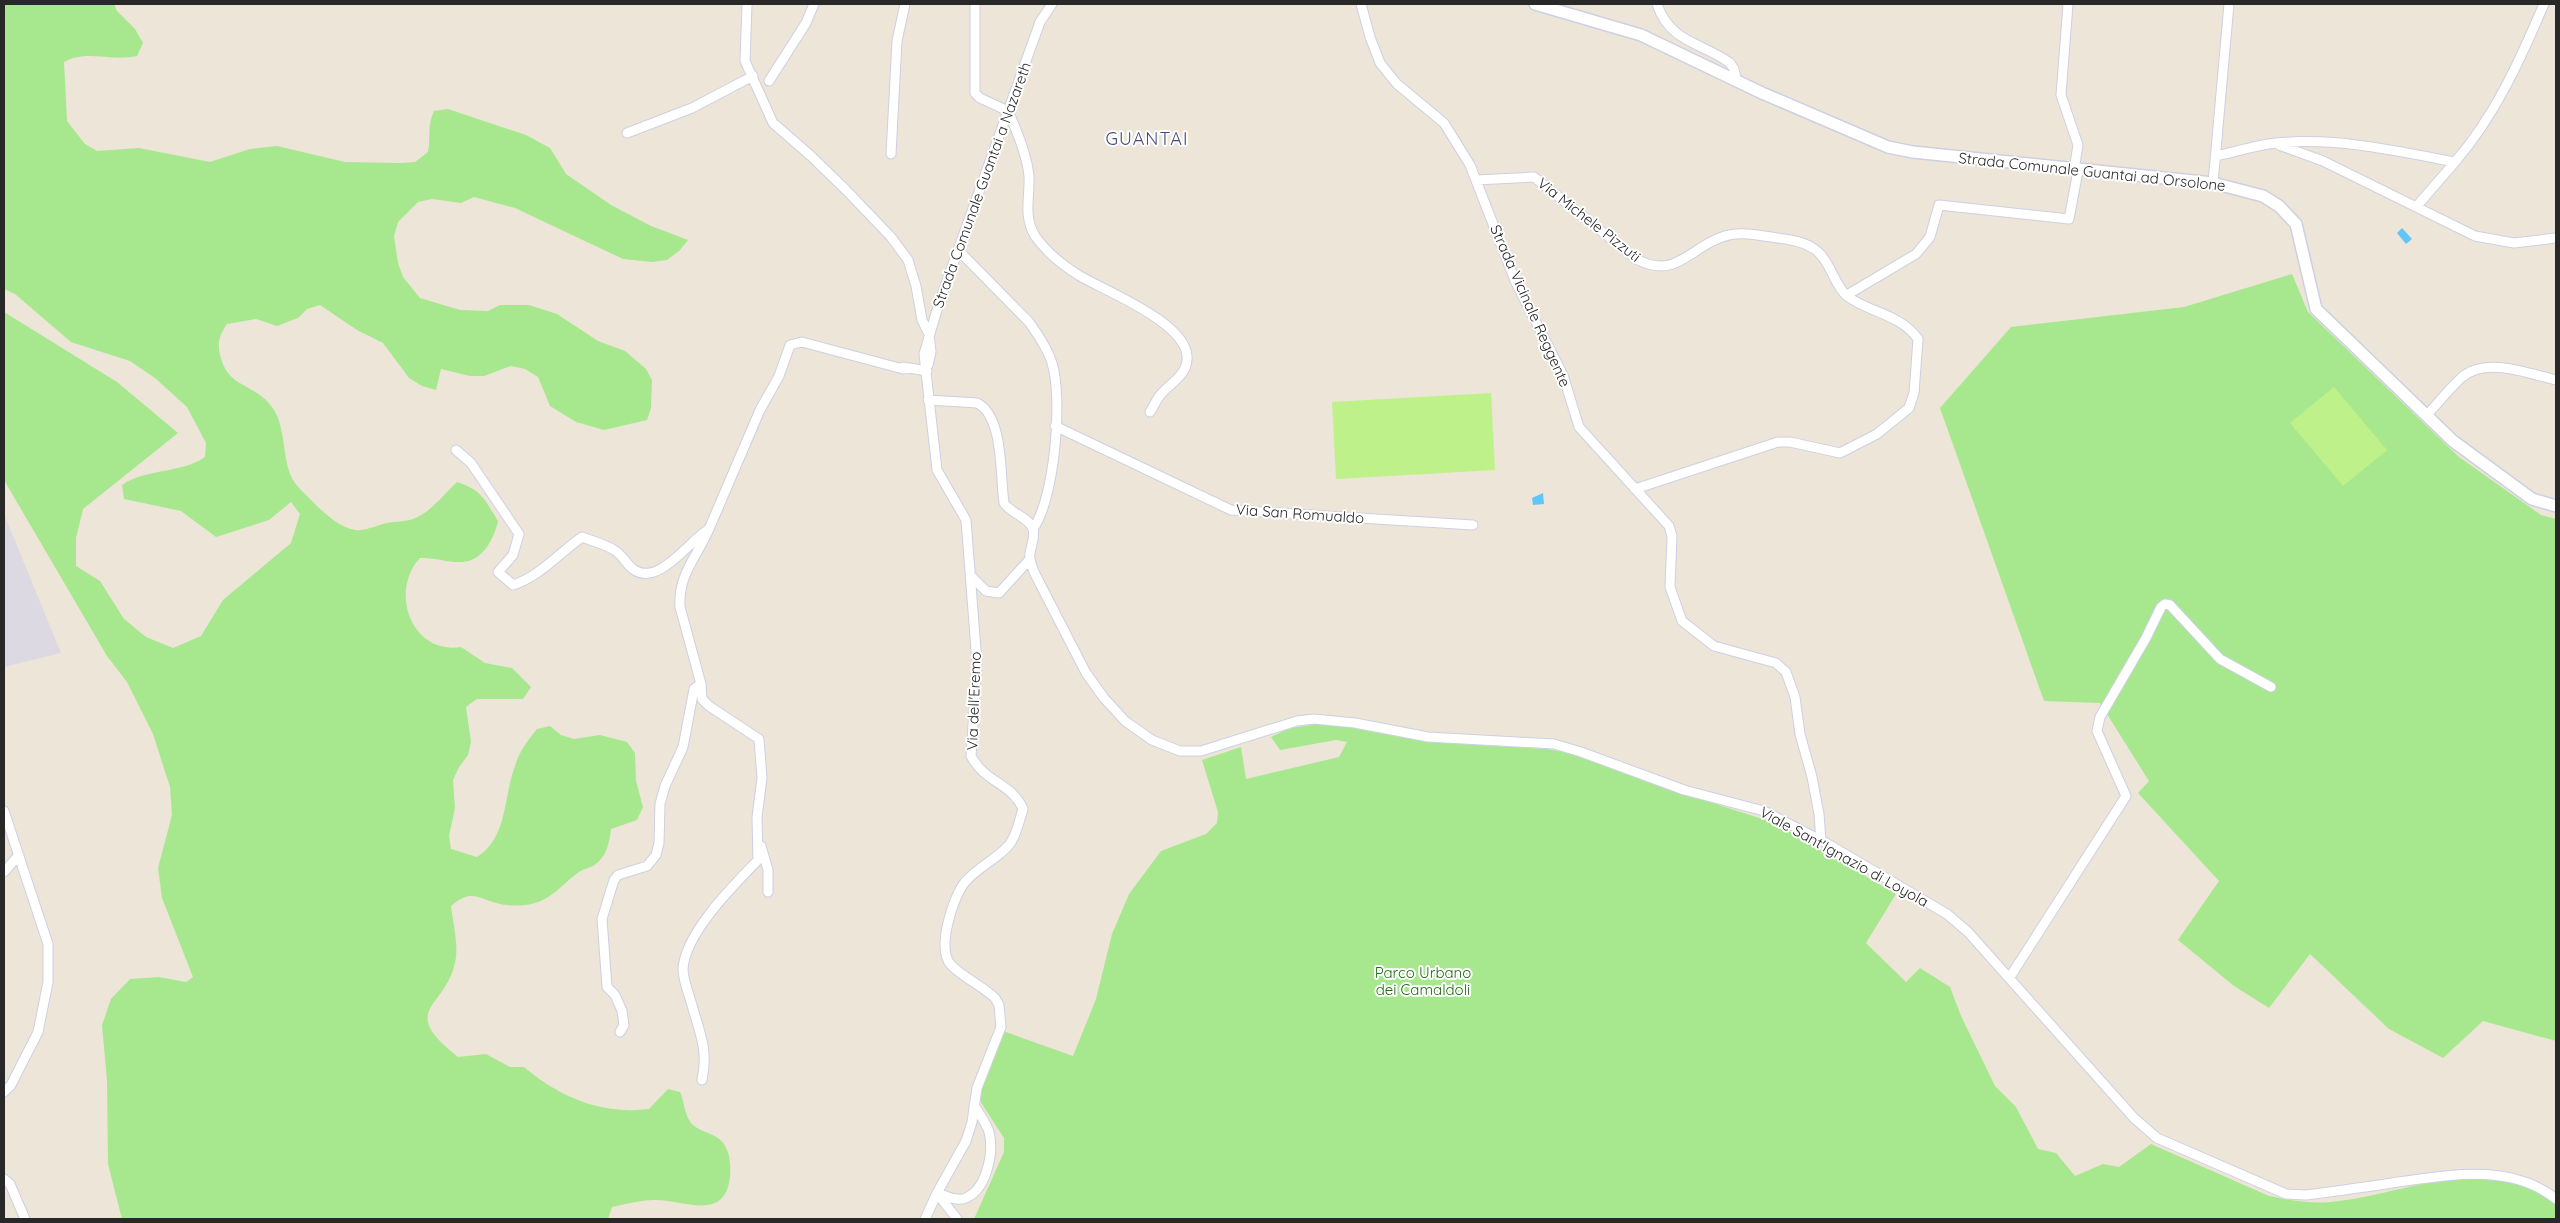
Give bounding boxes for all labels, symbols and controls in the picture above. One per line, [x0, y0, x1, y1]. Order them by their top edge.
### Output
street label: Strada Comunale Guantai a Nazareth [928, 59, 1035, 310]
district label: GUANTAI [1105, 127, 1189, 150]
street label: Strada Comunale Guantai ad Orsolone [1958, 148, 2227, 195]
street label: Via Michele Pizzuti [1534, 173, 1645, 266]
street label: Strada Vicinale Reggente [1486, 222, 1575, 390]
street label: Via San Romualdo [1235, 500, 1365, 527]
street label: Via dell'Eremo [962, 651, 985, 751]
street label: Viale Sant'Ignazio di Loyola [1756, 802, 1932, 911]
park label: Parco Urbano dei Camaldoli [1375, 963, 1471, 999]

